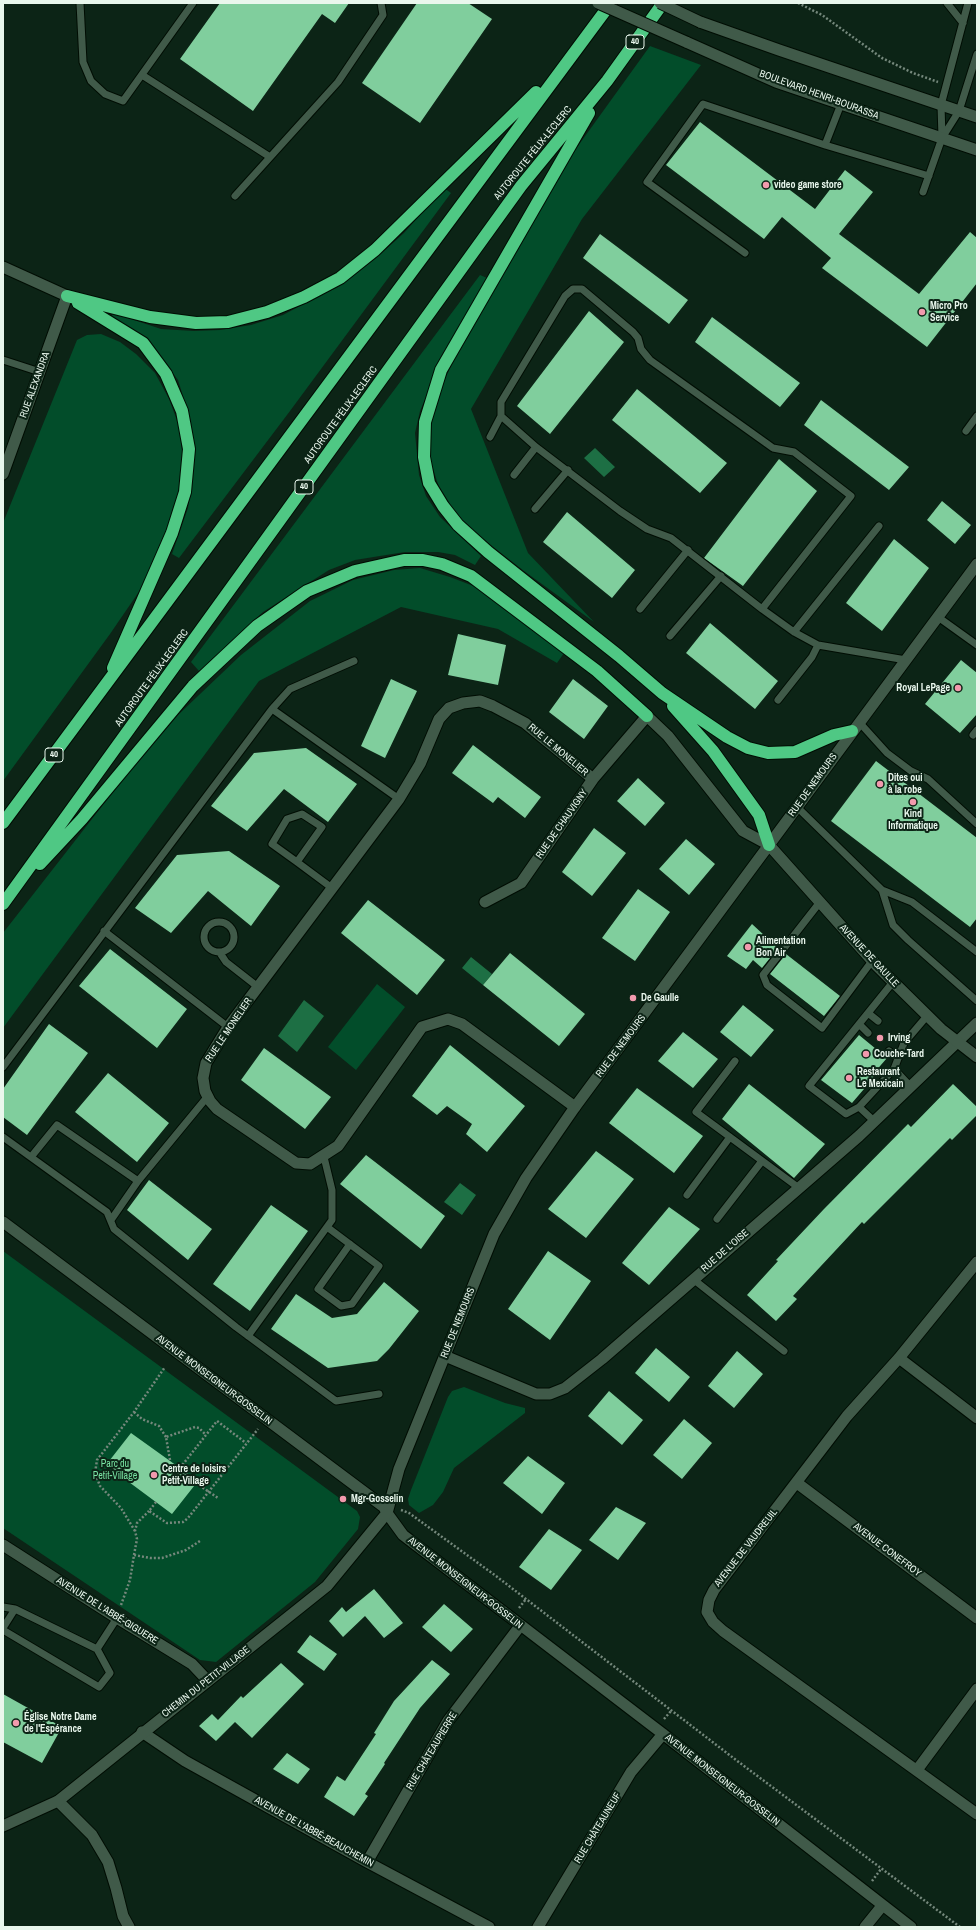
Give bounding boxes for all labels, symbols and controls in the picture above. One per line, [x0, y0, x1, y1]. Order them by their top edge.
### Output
road number: 40 [626, 35, 644, 49]
street label: BOULEVARD HENRI-BOURASSA [758, 68, 880, 122]
street label: AUTOROUTE FÉLIX-LECLERC [492, 104, 574, 202]
place label: video game store [774, 179, 841, 191]
marker: video game store [761, 180, 771, 190]
place label: Micro Pro Service [930, 300, 968, 324]
marker: Micro Pro Service [917, 307, 927, 317]
street label: RUE ALEXANDRA [18, 350, 52, 420]
street label: AUTOROUTE FÉLIX-LECLERC [302, 364, 380, 466]
road number: 40 [295, 480, 313, 494]
street label: AUTOROUTE FÉLIX-LECLERC [113, 627, 191, 729]
place label: Royal LePage [896, 682, 950, 694]
marker: Royal LePage [953, 683, 963, 693]
street label: RUE LE MONELIER [526, 721, 590, 779]
road number: 40 [45, 748, 63, 762]
street label: RUE DE NEMOURS [786, 751, 840, 819]
place label: Dites oui à la robe [888, 772, 923, 796]
marker: Dites oui à la robe [875, 779, 885, 789]
street label: RUE DE CHAUVIGNY [534, 787, 590, 861]
marker: Kind Informatique [908, 797, 918, 807]
place label: Kind Informatique [888, 808, 938, 832]
street label: AVENUE DE GAULLE [837, 922, 901, 990]
place label: Alimentation Bon Air [756, 935, 806, 958]
marker: Alimentation Bon Air [743, 942, 753, 952]
place label: De Gaulle [641, 992, 679, 1004]
marker: De Gaulle [628, 993, 638, 1003]
street label: RUE LE MONELIER [203, 996, 255, 1064]
street label: RUE DE NEMOURS [594, 1012, 648, 1080]
place label: Irving [888, 1032, 910, 1044]
marker: Irving [875, 1033, 885, 1043]
place label: Couche-Tard [874, 1048, 924, 1060]
marker: Couche-Tard [861, 1049, 871, 1059]
place label: Restaurant Le Mexicain [857, 1066, 903, 1090]
marker: Restaurant Le Mexicain [844, 1073, 854, 1083]
street label: RUE DE L'OISE [699, 1227, 751, 1275]
street label: RUE DE NEMOURS [438, 1286, 478, 1360]
street label: AVENUE MONSEIGNEUR-GOSSELIN [154, 1332, 274, 1428]
park label: Parc du Petit-Village [93, 1458, 137, 1482]
place label: Centre de loisirs Petit-Village [162, 1463, 226, 1486]
marker: Centre de loisirs Petit-Village [149, 1470, 159, 1480]
place label: Mgr-Gosselin [351, 1493, 403, 1505]
marker: Mgr-Gosselin [338, 1494, 348, 1504]
street label: AVENUE DE VAUDREUIL [712, 1507, 780, 1589]
street label: AVENUE CONEFROY [851, 1521, 923, 1579]
street label: AVENUE MONSEIGNEUR-GOSSELIN [405, 1535, 525, 1631]
street label: AVENUE DE L'ABBÉ-GIGUERE [54, 1575, 160, 1647]
street label: CHEMIN DU PETIT-VILLAGE [160, 1644, 252, 1720]
street label: RUE CHÂTEAUPIERRE [404, 1710, 460, 1792]
place label: Église Notre Dame de l'Espérance [24, 1711, 96, 1734]
marker: Église Notre Dame de l'Espérance [11, 1718, 21, 1728]
street label: AVENUE MONSEIGNEUR-GOSSELIN [662, 1732, 782, 1828]
street label: RUE CHÂTEAUNEUF [572, 1790, 624, 1866]
street label: AVENUE DE L'ABBÉ-BEAUCHEMIN [252, 1794, 376, 1870]

